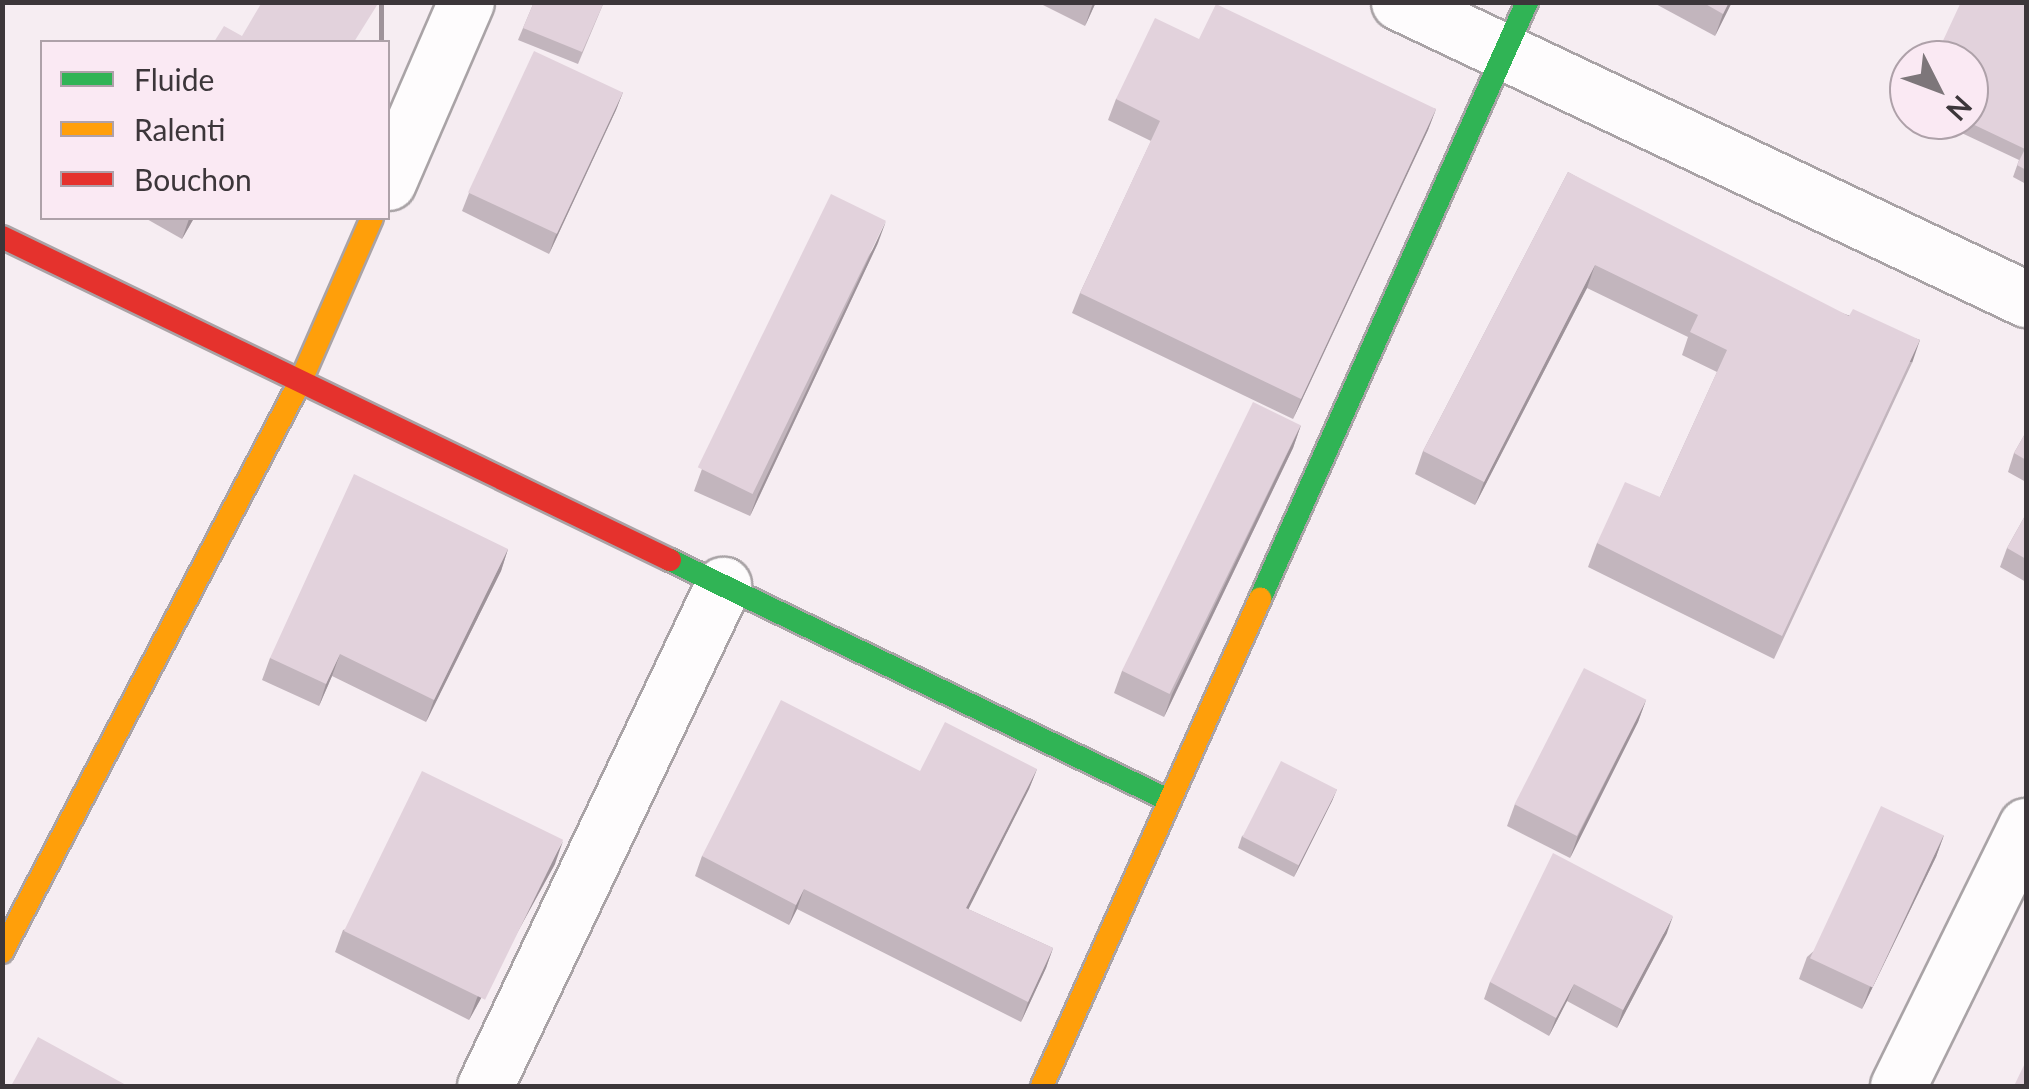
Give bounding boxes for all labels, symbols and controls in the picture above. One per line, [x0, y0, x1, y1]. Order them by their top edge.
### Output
legend [40, 40, 390, 220]
north arrow [1889, 40, 1989, 140]
text: Fluide [134, 61, 214, 97]
text: N [1940, 89, 1980, 128]
text: Ralenti [134, 111, 225, 147]
text: Bouchon [134, 161, 252, 197]

